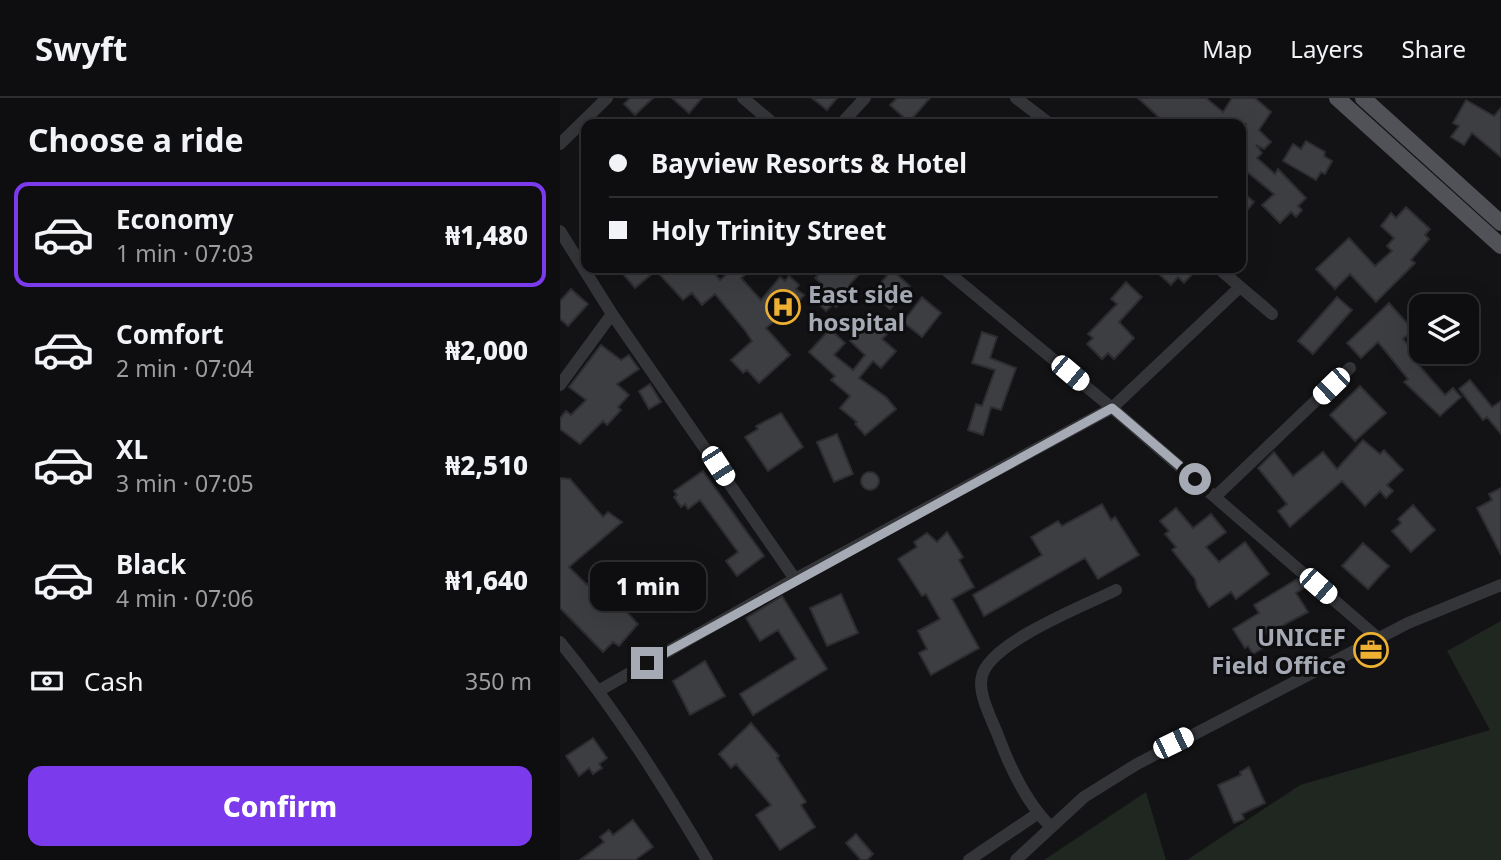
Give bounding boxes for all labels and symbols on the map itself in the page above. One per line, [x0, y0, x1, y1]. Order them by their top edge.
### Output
place label: East side hospital [808, 277, 913, 338]
hospital icon: East side hospital [764, 288, 802, 326]
car [1048, 351, 1093, 395]
car [1309, 364, 1354, 408]
car [698, 443, 739, 489]
route start [1179, 463, 1211, 495]
callout: 1 min [589, 561, 705, 610]
car [1296, 564, 1341, 608]
place label: UNICEF Field Office [1211, 620, 1346, 681]
office icon: UNICEF Field Office [1352, 631, 1390, 669]
route end [631, 647, 663, 679]
car [1150, 724, 1197, 762]

